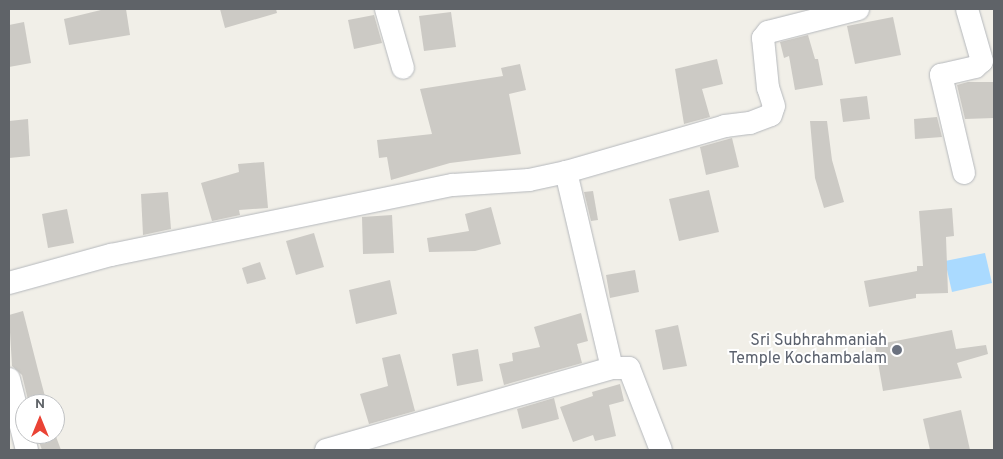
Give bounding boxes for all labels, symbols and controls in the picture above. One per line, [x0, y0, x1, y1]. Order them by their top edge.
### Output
place label: Sri Subhrahmaniah Temple Kochambalam [728, 331, 887, 369]
marker: Sri Subhrahmaniah Temple Kochambalam [891, 344, 903, 356]
north arrow [15, 394, 65, 444]
text: N [35, 396, 45, 413]

